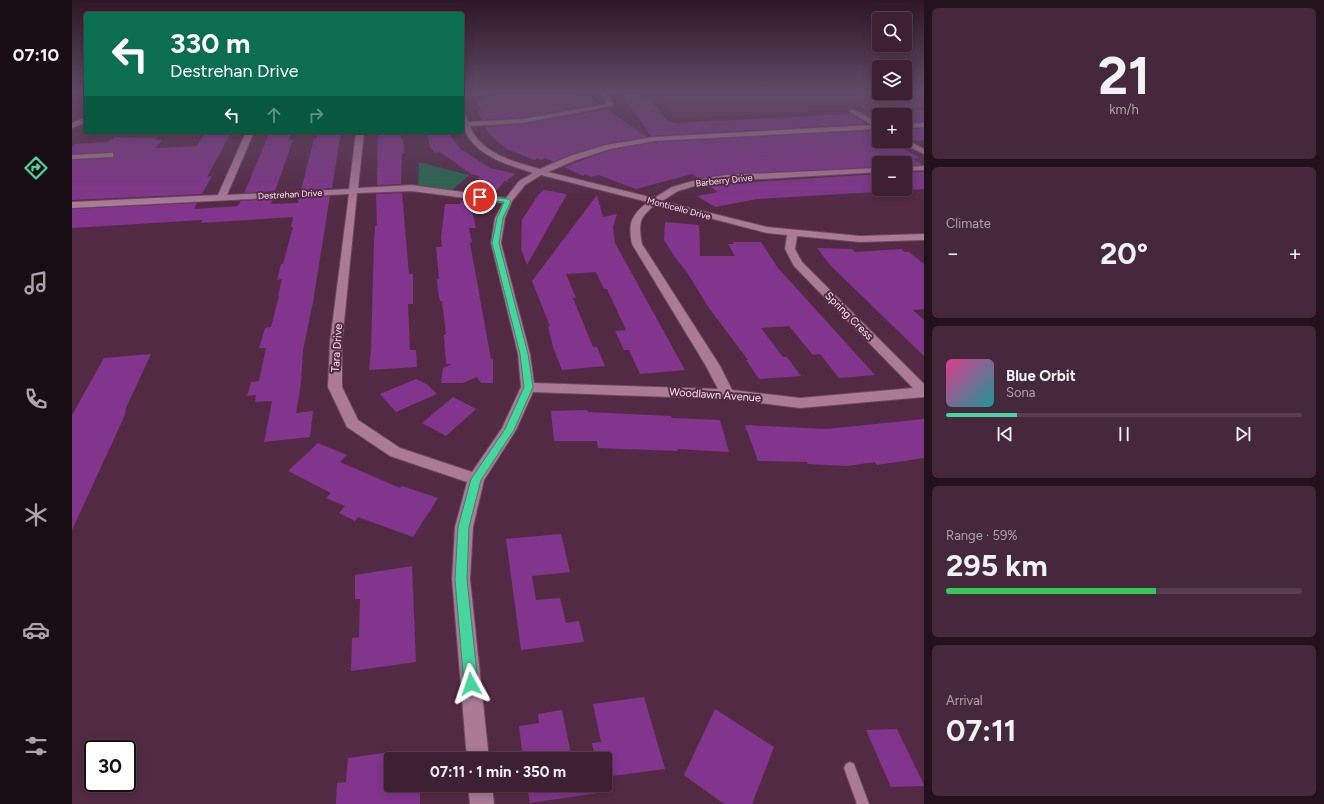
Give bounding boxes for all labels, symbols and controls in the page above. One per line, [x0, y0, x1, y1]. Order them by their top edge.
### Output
map controls [872, 12, 912, 196]
button: search [872, 12, 912, 52]
text: 330 m [170, 26, 250, 60]
icon: left [104, 28, 156, 80]
text: 07:10 [13, 44, 59, 66]
text: 21 [1098, 45, 1150, 107]
text: Destrehan Drive [170, 60, 299, 82]
button: layers [872, 60, 912, 100]
text: km/h [1109, 102, 1139, 117]
icon: left [221, 104, 243, 126]
icon: ahead [263, 104, 285, 126]
icon: right [305, 104, 327, 126]
button: + [872, 108, 912, 148]
icon: directions [22, 154, 50, 182]
button: − [872, 156, 912, 196]
street label: Barberry Drive [695, 172, 753, 188]
pin [463, 180, 497, 214]
icon: arrive [469, 186, 491, 208]
street label: Destrehan Drive [258, 187, 322, 201]
street label: Monticello Drive [646, 194, 712, 222]
text: Climate [946, 216, 991, 231]
text: 20° [1100, 235, 1148, 272]
text: − [946, 240, 960, 267]
text: + [1288, 240, 1302, 267]
icon: music [22, 269, 50, 297]
street label: Spring Cress [822, 289, 876, 343]
street label: Tara Drive [329, 323, 345, 373]
text: Blue Orbit [1006, 367, 1076, 385]
icon: phone [22, 385, 50, 413]
street label: Woodlawn Avenue [669, 385, 761, 405]
text: Sona [1006, 385, 1035, 400]
icon: previous [994, 423, 1016, 445]
icon: pause [1113, 423, 1135, 445]
icon: next [1232, 423, 1254, 445]
icon: climate [22, 501, 50, 529]
text: Range · 59% [946, 528, 1018, 543]
text: 295 km [946, 547, 1048, 584]
icon: car [22, 616, 50, 644]
position arrow [450, 663, 492, 705]
text: Arrival [946, 693, 983, 708]
text: 07:11 [946, 712, 1016, 749]
icon: filters [22, 732, 50, 760]
speed limit sign: 30 [84, 740, 136, 792]
text: 07:11 · 1 min · 350 m [430, 763, 566, 781]

